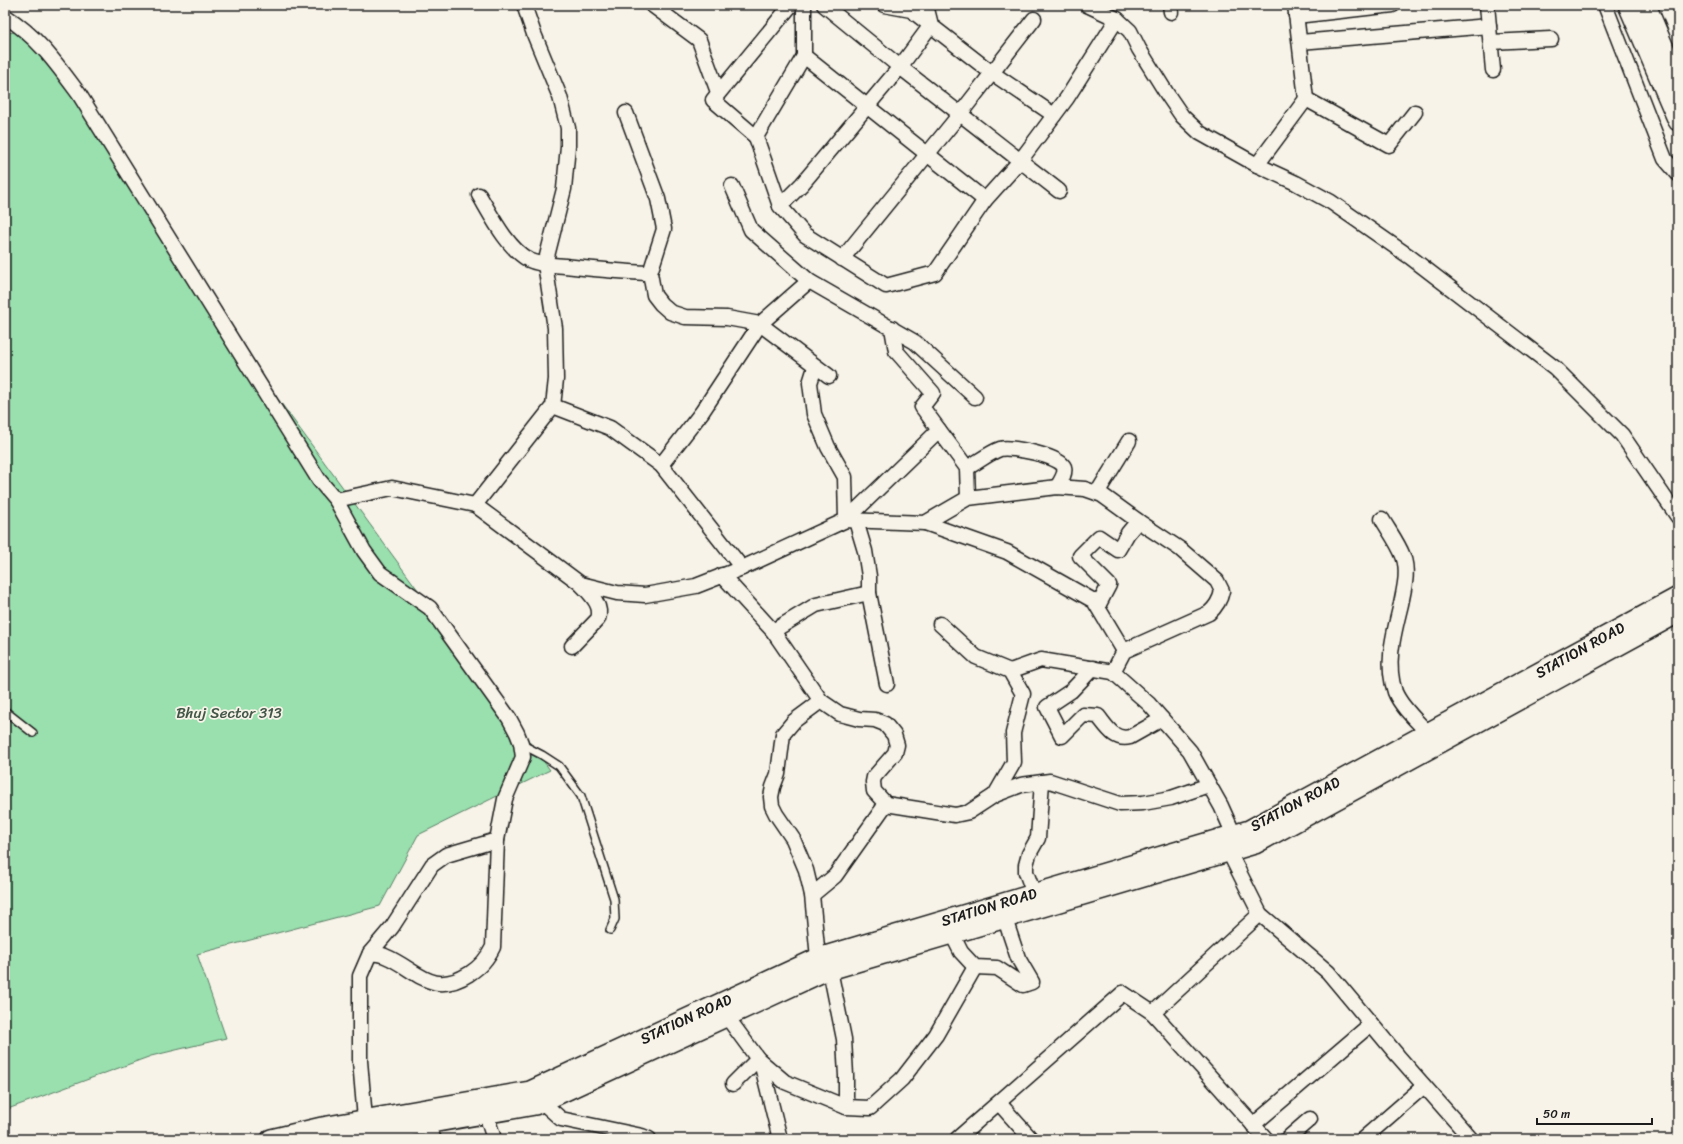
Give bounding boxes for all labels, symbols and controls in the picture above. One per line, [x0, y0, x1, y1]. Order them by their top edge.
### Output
street label: STATION ROAD [1530, 615, 1630, 685]
park label: Bhuj Sector 313 [176, 700, 282, 726]
street label: STATION ROAD [1245, 769, 1345, 839]
street label: STATION ROAD [938, 880, 1040, 934]
street label: STATION ROAD [636, 986, 736, 1052]
scale bar [1537, 1100, 1652, 1126]
text: 50 m [1543, 1103, 1570, 1125]

